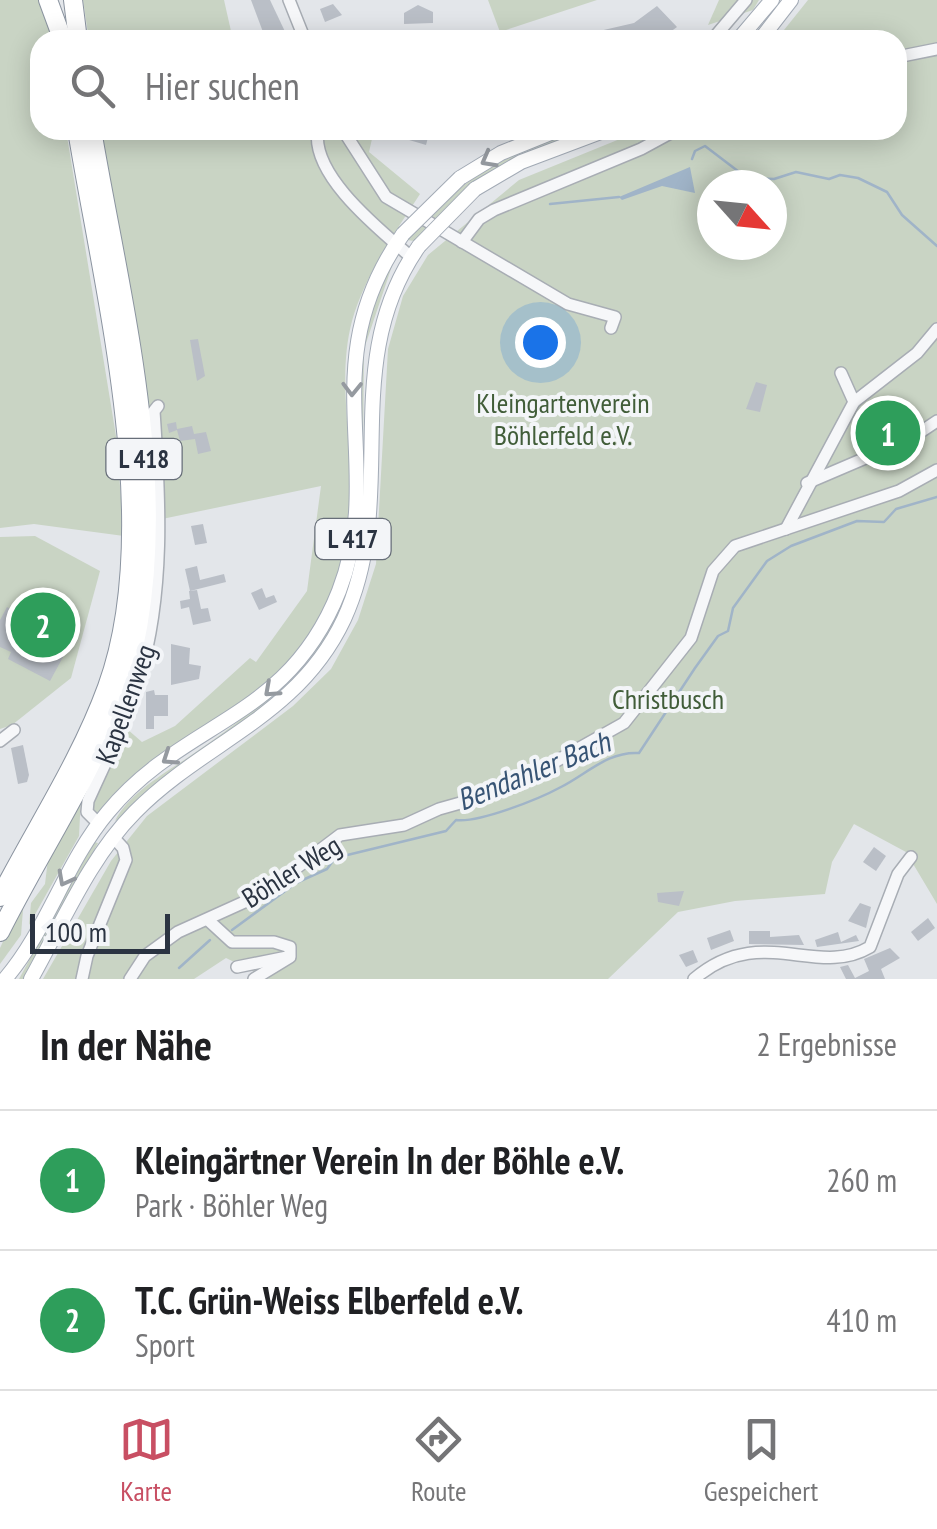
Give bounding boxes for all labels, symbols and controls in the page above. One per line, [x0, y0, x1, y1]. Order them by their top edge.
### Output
search box [30, 30, 907, 140]
icon: search [65, 58, 120, 113]
text: Hier suchen [145, 61, 300, 110]
one-way arrow [481, 148, 499, 168]
north arrow [697, 170, 787, 260]
your location [515, 317, 566, 368]
one-way arrow [341, 382, 362, 398]
park label: Kleingartenverein Böhlerfeld e.V. [476, 384, 650, 453]
pin: 1 [856, 396, 920, 470]
road number: L 418 [106, 439, 182, 479]
road number: L 417 [316, 519, 390, 559]
pin: 2 [10, 588, 76, 662]
street label: Kapellenweg [86, 639, 164, 769]
one-way arrow [264, 678, 283, 696]
park label: Christbusch [612, 680, 724, 717]
water label: Bendahler Bach [451, 721, 617, 818]
one-way arrow [161, 746, 180, 764]
street label: Böhler Weg [235, 826, 347, 916]
one-way arrow [58, 868, 77, 886]
scale bar [30, 909, 170, 954]
text: 100 m [45, 913, 107, 950]
text: In der Nähe [40, 1017, 212, 1072]
text: 2 Ergebnisse [757, 1023, 897, 1065]
text: Kleingärtner Verein In der Böhle e.V. [135, 1135, 624, 1184]
text: 1 [65, 1159, 80, 1201]
text: 260 m [826, 1159, 897, 1201]
text: Park · Böhler Weg [135, 1184, 328, 1226]
text: T.C. Grün-Weiss Elberfeld e.V. [135, 1275, 523, 1324]
text: 2 [65, 1299, 80, 1341]
text: 410 m [826, 1299, 897, 1341]
text: Sport [135, 1324, 195, 1366]
tab: Karte [119, 1412, 174, 1509]
tab: Route [411, 1412, 467, 1509]
tab: Gespeichert [704, 1412, 818, 1509]

